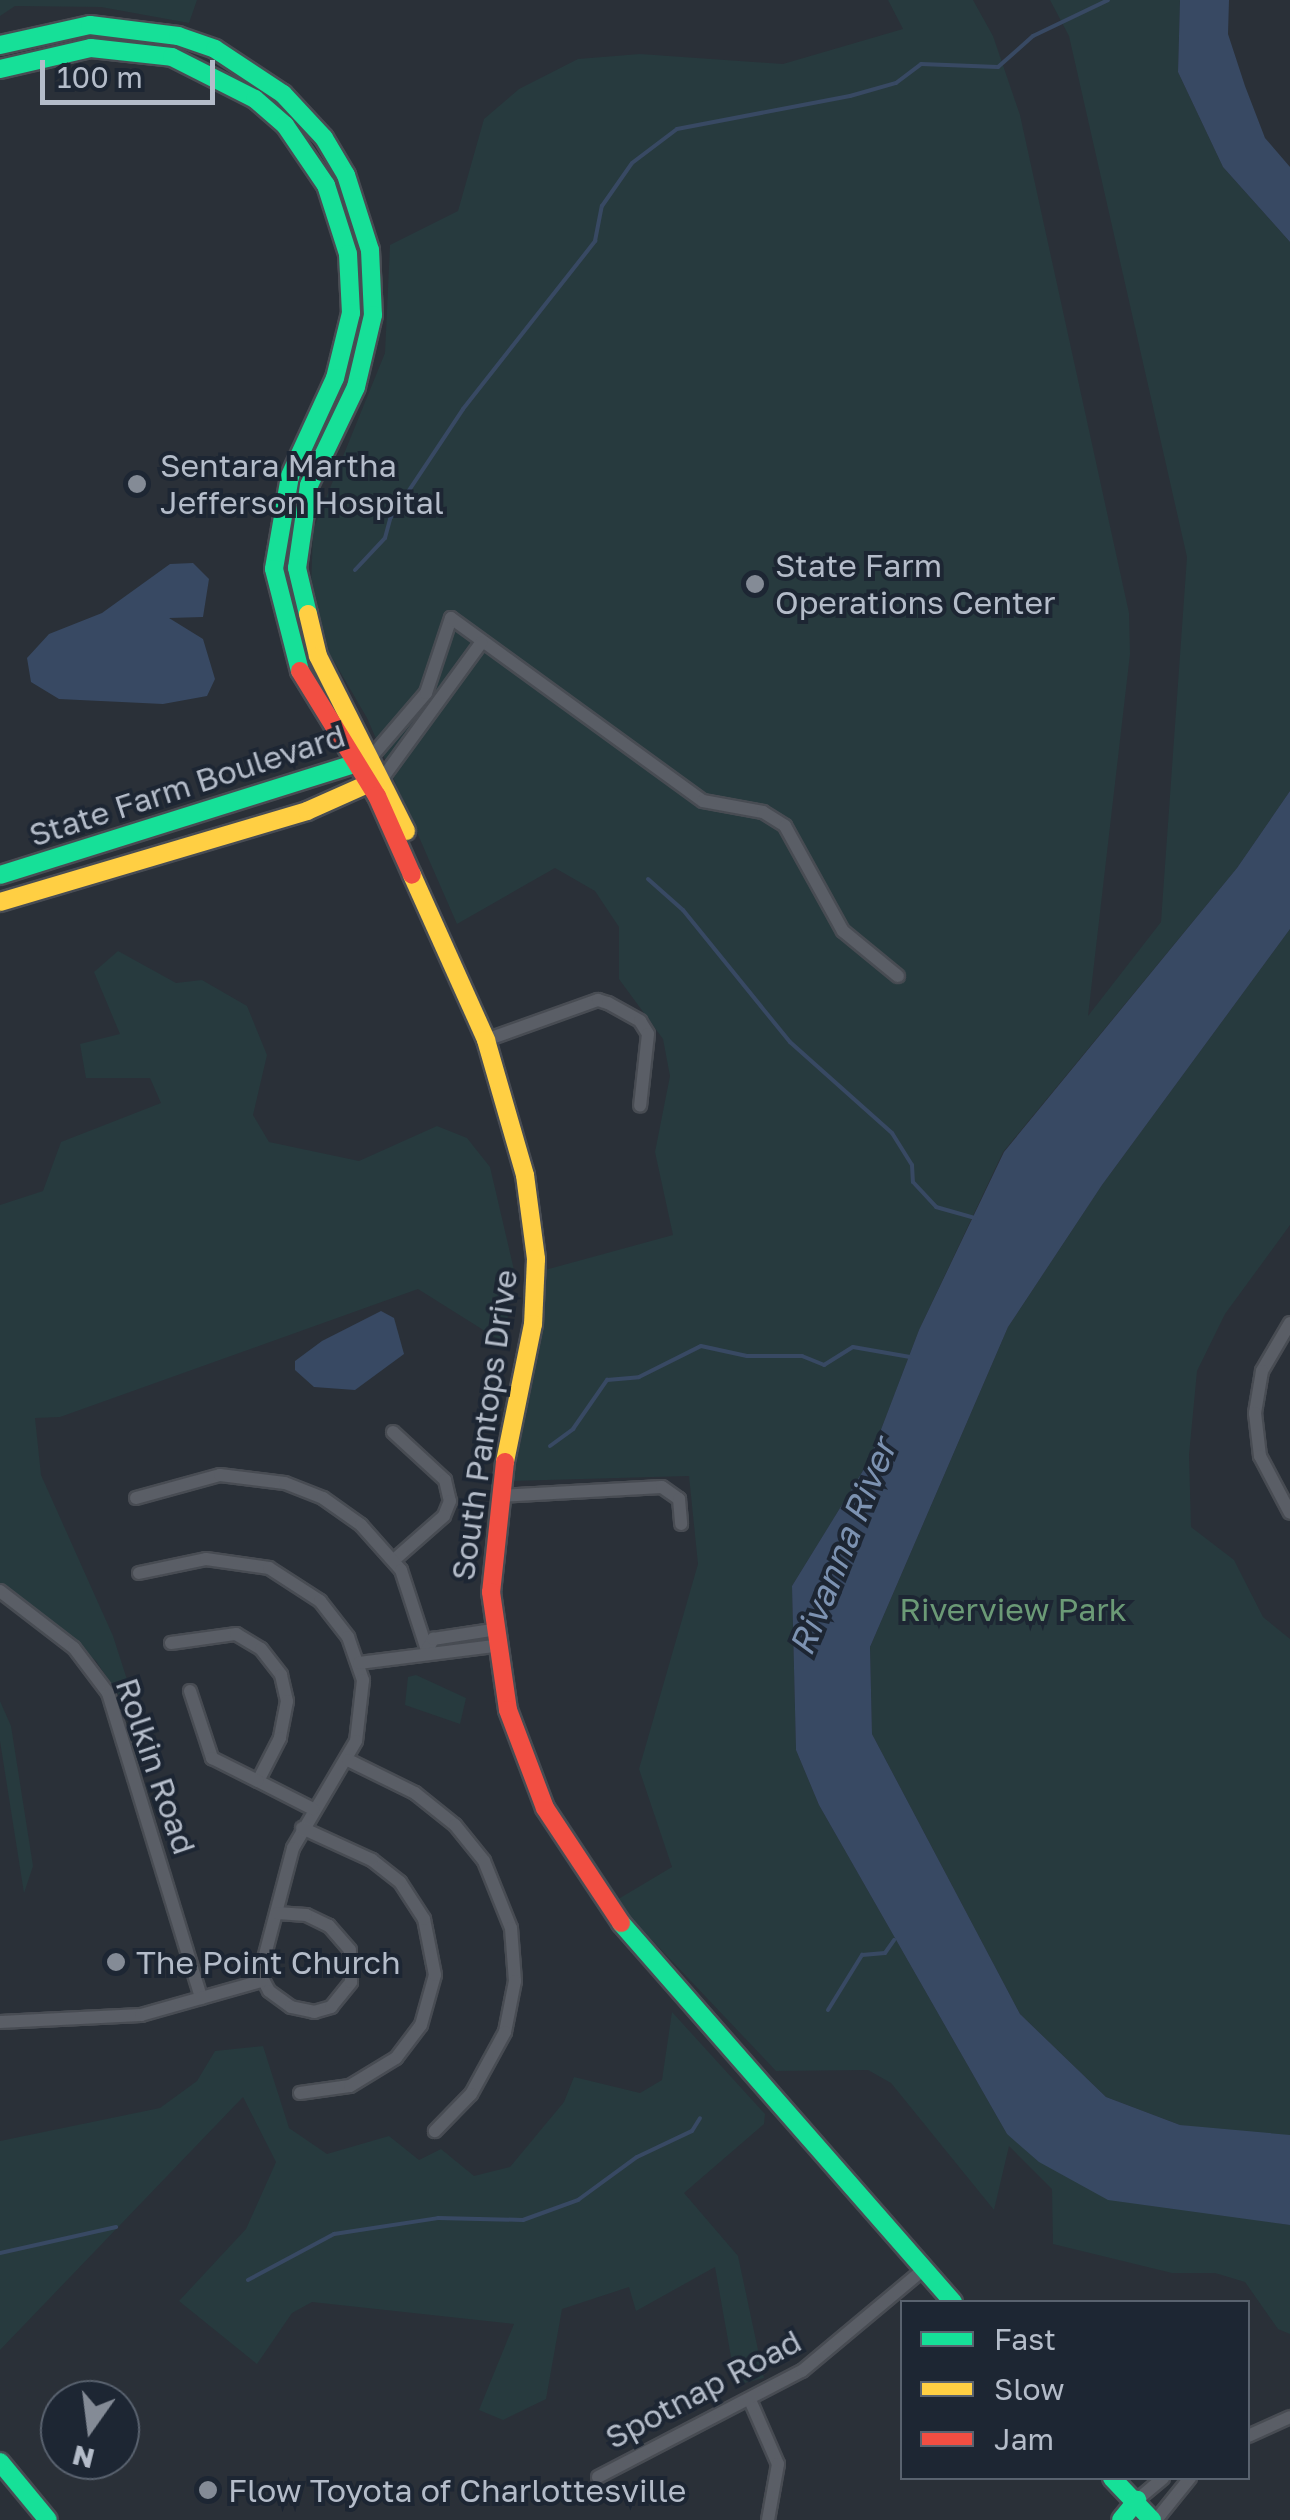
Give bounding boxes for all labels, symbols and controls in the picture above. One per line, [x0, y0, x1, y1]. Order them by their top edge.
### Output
scale bar [45, 40, 220, 102]
text: 100 m [57, 59, 143, 95]
place label: Sentara Martha Jefferson Hospital [160, 447, 444, 522]
marker: Sentara Martha Jefferson Hospital [124, 471, 150, 497]
place label: State Farm Operations Center [775, 547, 1056, 622]
marker: State Farm Operations Center [744, 573, 766, 595]
street label: State Farm Boulevard [24, 716, 350, 854]
street label: South Pantops Drive [443, 1267, 525, 1583]
water label: Rivanna River [780, 1433, 904, 1661]
park label: Riverview Park [899, 1590, 1127, 1628]
street label: Rolkin Road [108, 1673, 204, 1859]
place label: The Point Church [136, 1943, 401, 1981]
marker: The Point Church [105, 1951, 127, 1973]
legend [900, 2300, 1250, 2480]
street label: Spotnap Road [599, 2321, 807, 2457]
text: Fast [994, 2321, 1056, 2357]
text: Slow [994, 2371, 1065, 2407]
north arrow [40, 2380, 140, 2480]
text: Jam [994, 2421, 1054, 2457]
text: N [69, 2439, 97, 2476]
place label: Flow Toyota of Charlottesville [228, 2471, 686, 2509]
marker: Flow Toyota of Charlottesville [197, 2479, 219, 2501]

